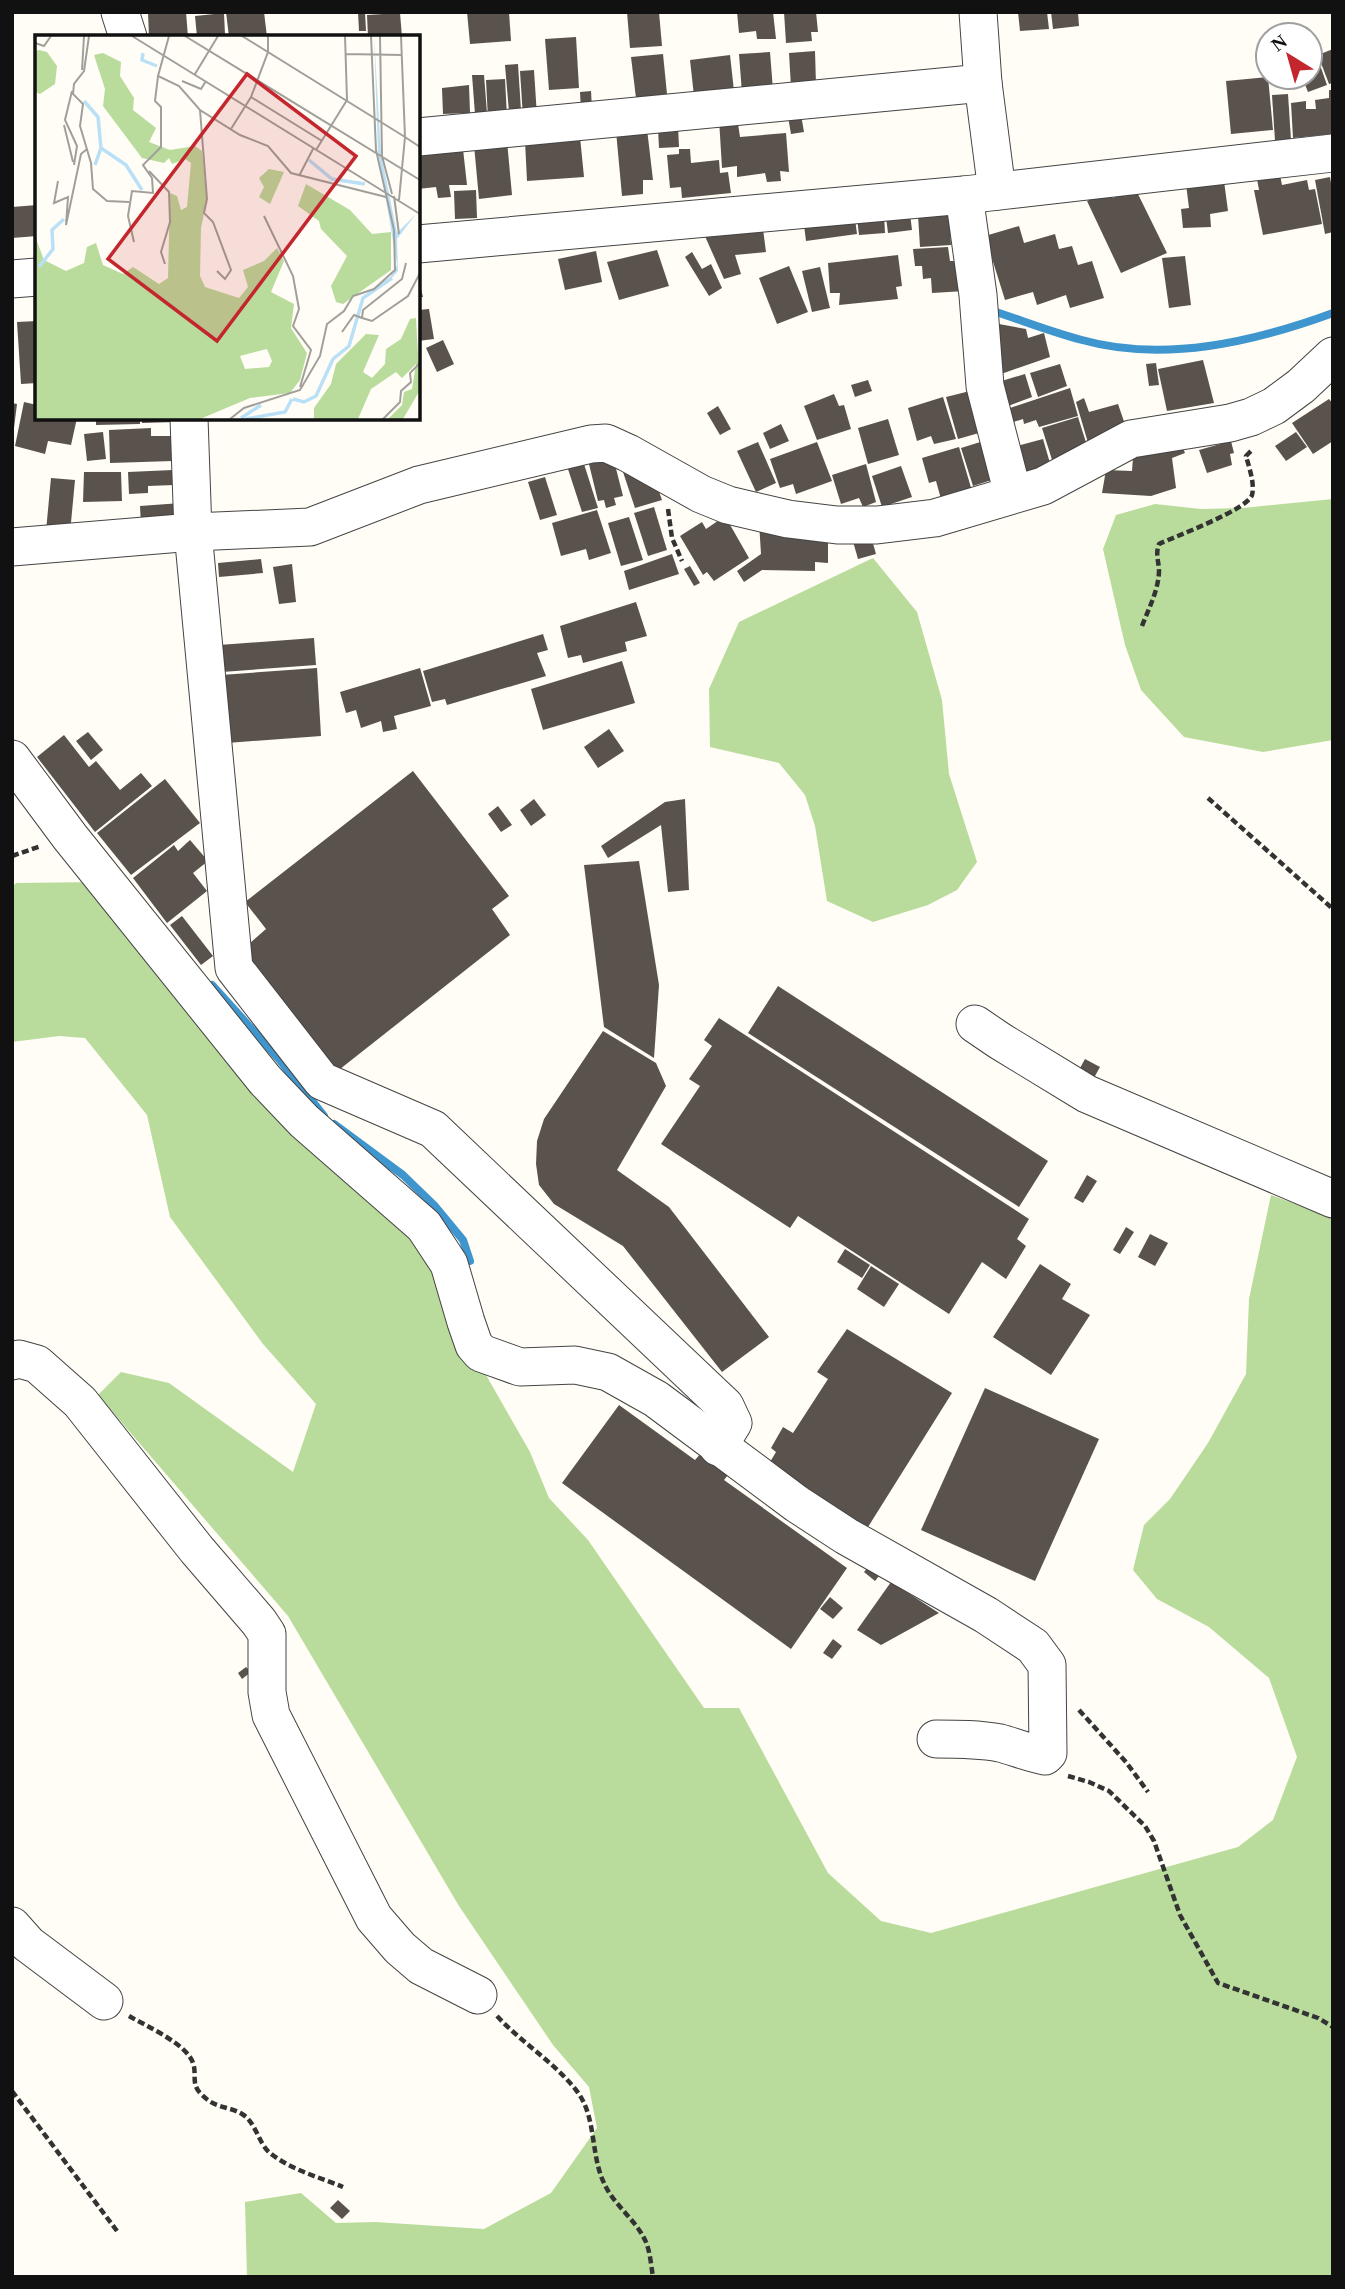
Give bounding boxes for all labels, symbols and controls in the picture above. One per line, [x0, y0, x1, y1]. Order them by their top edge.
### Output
north arrow [1254, 21, 1324, 91]
text: N [1267, 30, 1291, 55]
inset map [35, 35, 420, 420]

